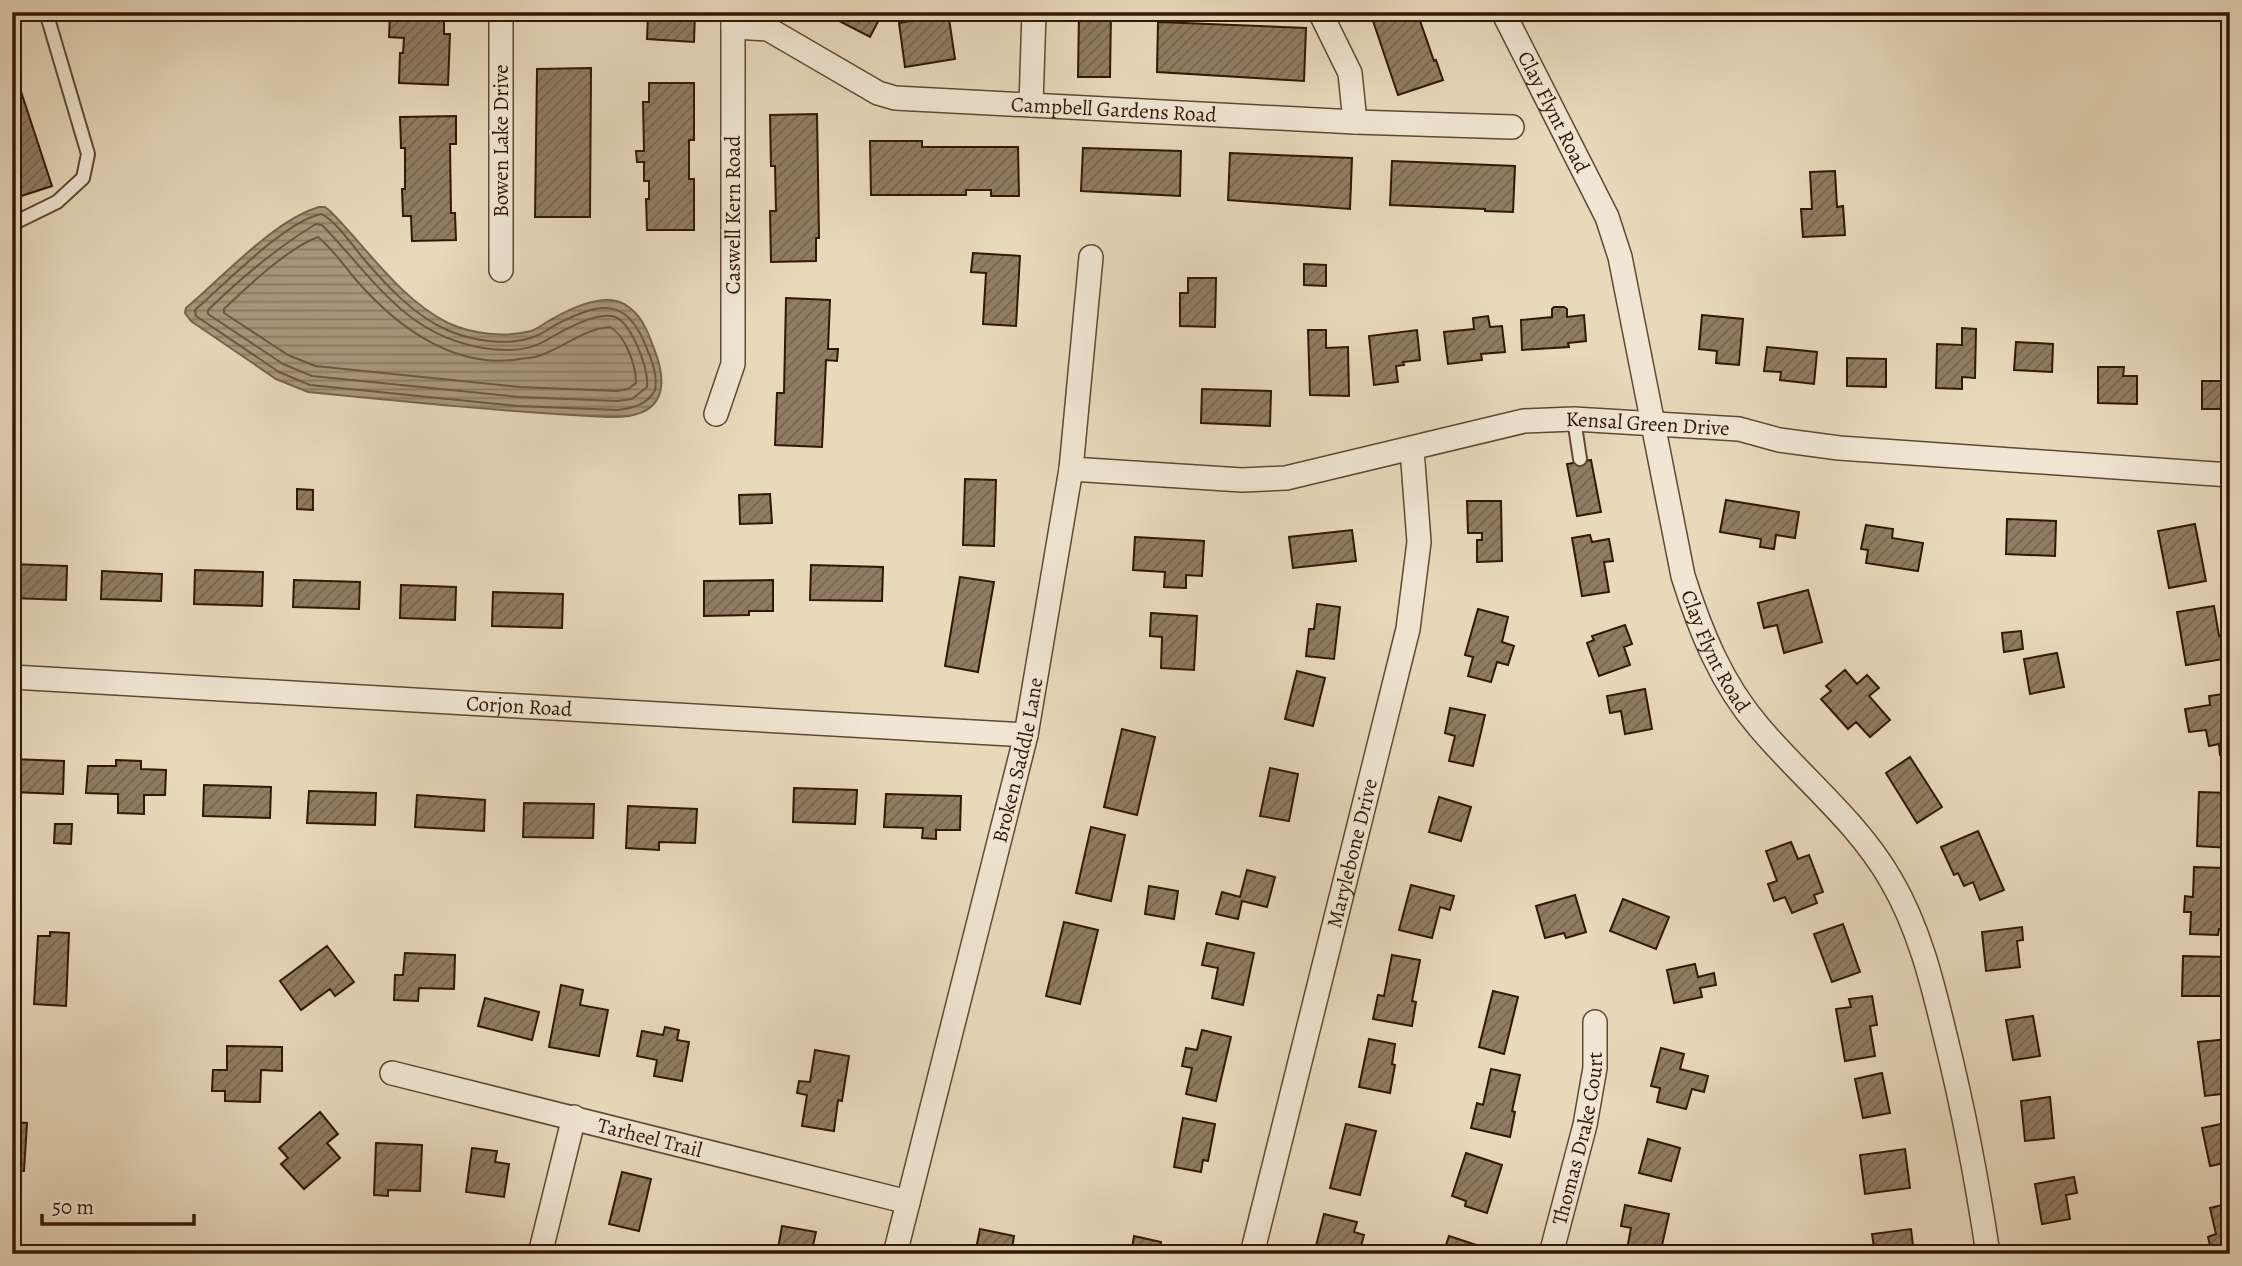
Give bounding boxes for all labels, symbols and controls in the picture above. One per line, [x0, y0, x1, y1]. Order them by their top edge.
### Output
street label: Clay Flynt Road [1511, 46, 1597, 178]
street label: Bowen Lake Drive [487, 64, 515, 218]
street label: Campbell Gardens Road [1010, 90, 1218, 129]
street label: Caswell Kern Road [719, 135, 747, 295]
street label: Kensal Green Drive [1565, 405, 1730, 442]
street label: Clay Flynt Road [1674, 586, 1757, 719]
street label: Broken Saddle Lane [985, 675, 1050, 846]
street label: Corjon Road [465, 689, 574, 723]
street label: Marylebone Drive [1320, 776, 1384, 931]
street label: Thomas Drake Court [1545, 1052, 1609, 1228]
street label: Tarheel Trail [595, 1111, 705, 1164]
scale bar [42, 1182, 194, 1226]
text: 50 m [52, 1193, 94, 1221]

